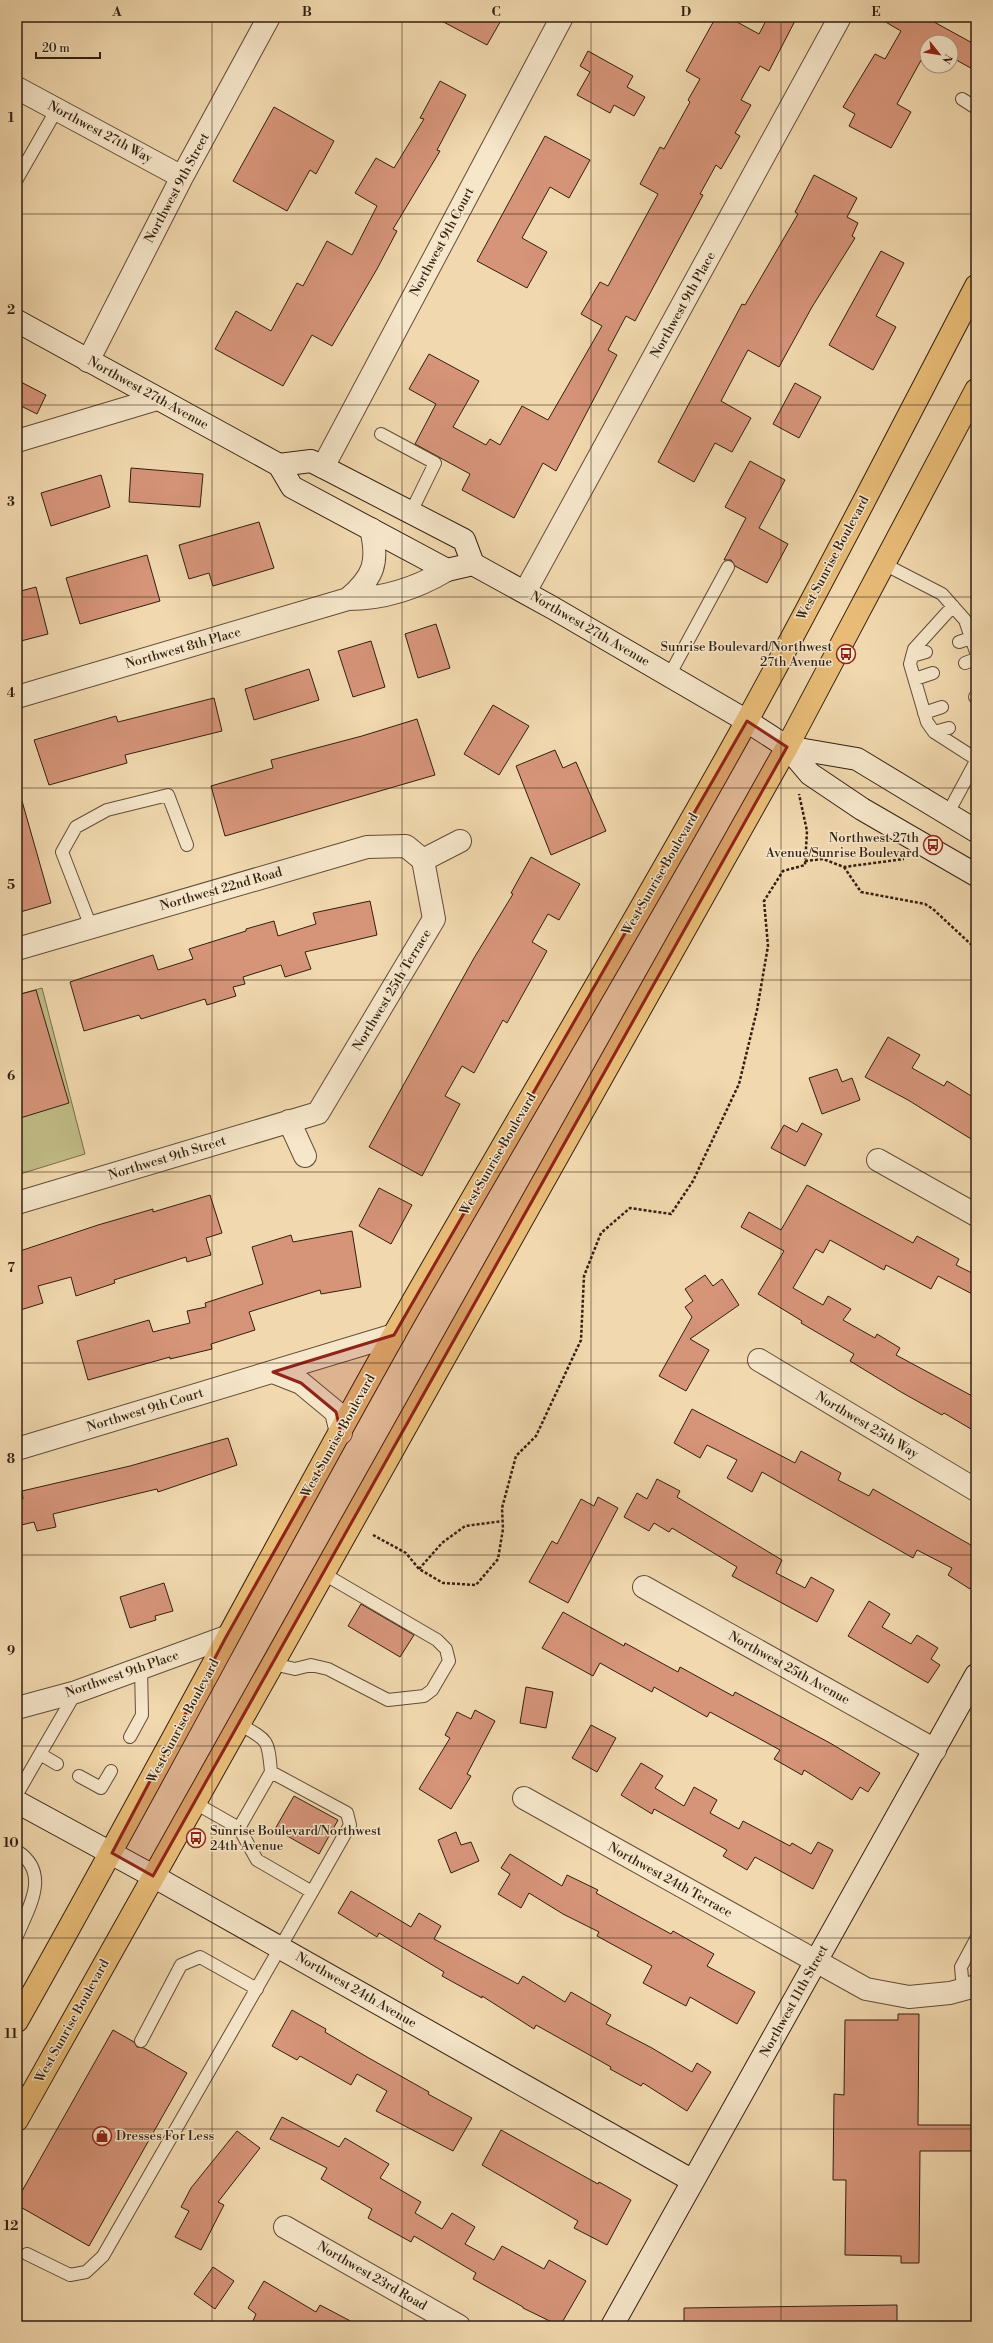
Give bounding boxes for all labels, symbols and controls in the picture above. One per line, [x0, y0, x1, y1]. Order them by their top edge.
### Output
text: A [111, 4, 122, 20]
text: B [302, 4, 312, 20]
text: C [491, 4, 501, 20]
text: D [681, 4, 691, 20]
text: E [871, 4, 881, 20]
scale bar [36, 34, 100, 60]
north arrow [919, 34, 959, 74]
text: 20 m [42, 41, 70, 56]
text: N [938, 51, 955, 66]
street label: Northwest 27th Way [45, 98, 156, 167]
text: 1 [8, 110, 15, 126]
street label: Northwest 9th Street [141, 130, 213, 246]
street label: Northwest 9th Court [407, 184, 478, 299]
street label: Northwest 9th Place [647, 249, 719, 361]
text: 2 [7, 302, 15, 318]
street label: Northwest 27th Avenue [85, 353, 212, 433]
street label: West Sunrise Boulevard [793, 493, 873, 624]
text: 3 [7, 494, 15, 510]
street label: Northwest 27th Avenue [527, 588, 653, 670]
street label: Northwest 8th Place [123, 624, 243, 672]
place label: Sunrise Boulevard/Northwest 27th Avenue [661, 639, 832, 670]
bus stop icon: Sunrise Boulevard/Northwest 27th Avenue [835, 643, 857, 665]
text: 4 [7, 685, 16, 701]
street label: West Sunrise Boulevard [618, 810, 702, 939]
place label: Northwest 27th Avenue/Sunrise Boulevard [765, 830, 920, 861]
bus stop icon: Northwest 27th Avenue/Sunrise Boulevard [922, 834, 944, 856]
street label: Northwest 22nd Road [158, 864, 285, 914]
text: 5 [7, 877, 15, 893]
street label: Northwest 25th Terrace [349, 926, 435, 1054]
text: 6 [7, 1068, 15, 1084]
street label: West Sunrise Boulevard [456, 1090, 540, 1219]
street label: Northwest 9th Street [106, 1132, 228, 1184]
text: 7 [7, 1260, 15, 1276]
street label: West Sunrise Boulevard [297, 1371, 379, 1501]
street label: Northwest 9th Court [85, 1385, 206, 1435]
street label: Northwest 25th Way [813, 1388, 922, 1462]
text: 8 [7, 1451, 15, 1467]
street label: Northwest 25th Avenue [725, 1628, 853, 1708]
text: 9 [7, 1643, 15, 1659]
street label: Northwest 9th Place [63, 1647, 181, 1701]
street label: West Sunrise Boulevard [143, 1656, 223, 1787]
place label: Sunrise Boulevard/Northwest 24th Avenue [210, 1823, 382, 1854]
bus stop icon: Sunrise Boulevard/Northwest 24th Avenue [185, 1827, 207, 1849]
text: 10 [3, 1835, 19, 1851]
street label: Northwest 24th Terrace [605, 1839, 735, 1921]
street label: Northwest 11th Street [756, 1942, 832, 2060]
street label: Northwest 24th Avenue [293, 1949, 420, 2031]
street label: West Sunrise Boulevard [31, 1956, 113, 2086]
text: 11 [5, 2026, 18, 2042]
shop icon: Dresses For Less [91, 2125, 113, 2147]
place label: Dresses For Less [116, 2128, 215, 2144]
text: 12 [4, 2218, 18, 2234]
street label: Northwest 23rd Road [314, 2238, 430, 2314]

